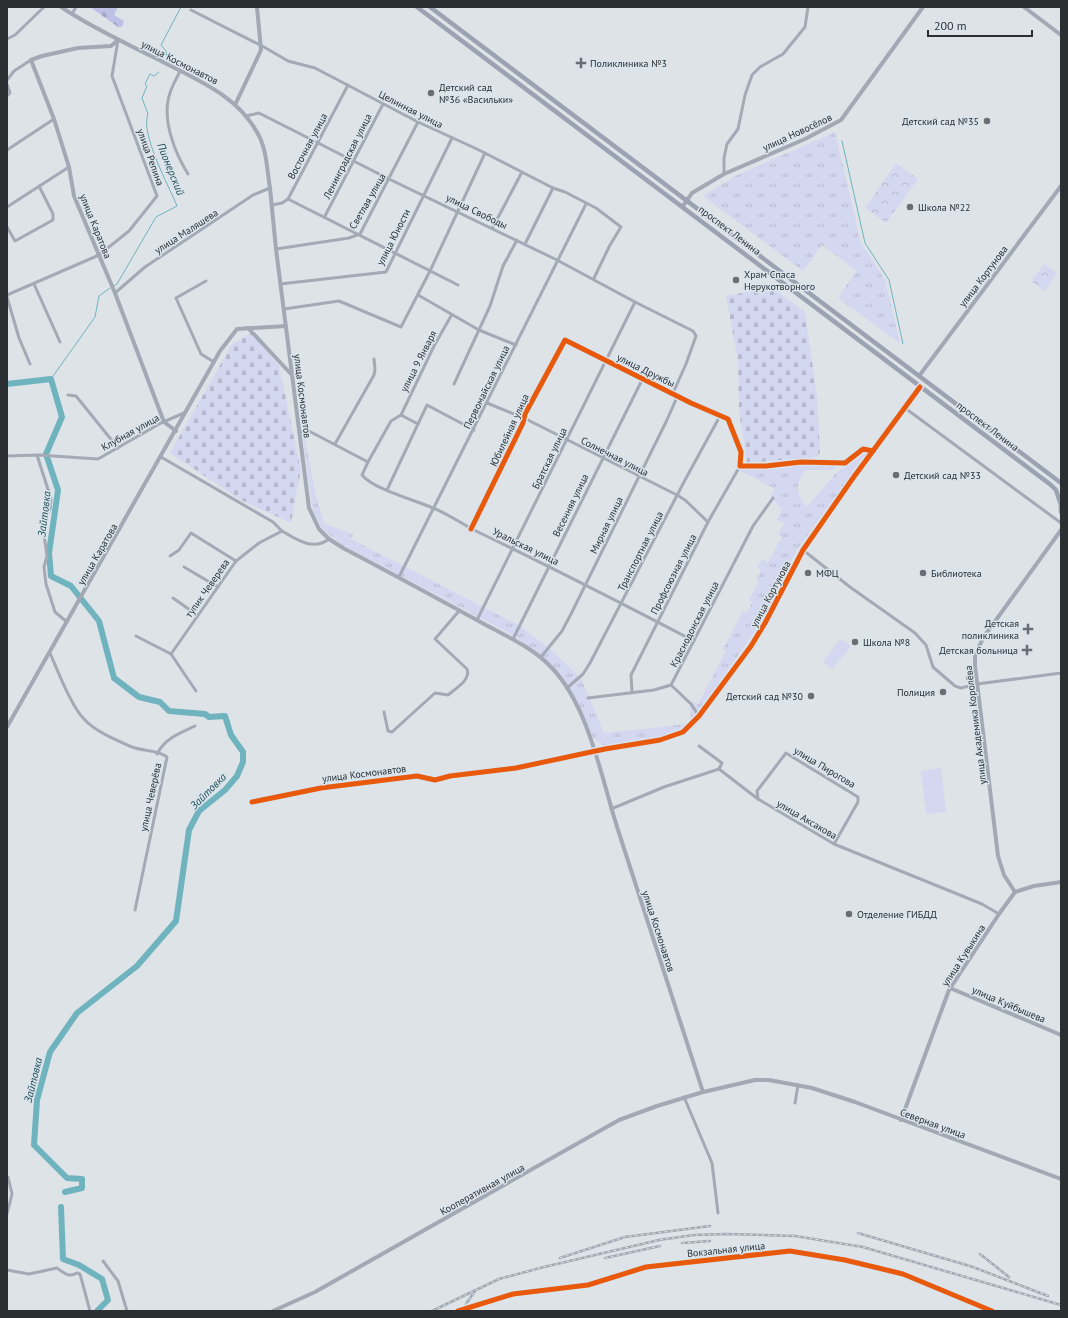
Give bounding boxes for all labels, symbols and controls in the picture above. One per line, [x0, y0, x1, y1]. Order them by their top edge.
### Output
scale bar [928, 12, 1032, 38]
text: 200 m [934, 18, 967, 33]
street label: улица Космонавтов [139, 37, 220, 87]
marker: Поликлиника №3 [575, 57, 587, 69]
place label: Поликлиника №3 [590, 57, 667, 70]
place label: Детский сад №36 «Васильки» [439, 81, 513, 106]
street label: Целинная улица [376, 88, 445, 131]
marker: Детский сад №36 «Васильки» [426, 88, 436, 98]
street label: Восточная улица [285, 111, 330, 181]
street label: Ленинградская улица [320, 111, 375, 202]
street label: улица Новосёлов [760, 111, 834, 154]
place label: Детский сад №35 [902, 115, 979, 128]
marker: Детский сад №35 [982, 116, 992, 126]
street label: улица Репина [134, 127, 167, 187]
water label: Пионерский [154, 141, 188, 198]
street label: Светлая улица [346, 171, 389, 232]
street label: улица Свободы [444, 191, 510, 232]
street label: улица Каратова [77, 192, 114, 260]
place label: Школа №22 [918, 201, 971, 214]
marker: Школа №22 [905, 202, 915, 212]
street label: проспект Ленина [696, 203, 763, 258]
street label: улица Маляшева [152, 206, 221, 257]
street label: улица Юности [374, 207, 413, 268]
street label: улица Кортунова [956, 243, 1011, 310]
place label: Храм Спаса Нерукотворного [744, 268, 815, 293]
marker: Храм Спаса Нерукотворного [731, 275, 741, 285]
street label: улица 9 Января [397, 328, 440, 394]
street label: Первомайская улица [461, 343, 512, 431]
street label: улица Дружбы [615, 351, 677, 390]
street label: улица Космонавтов [291, 353, 314, 439]
street label: Юбилейная улица [487, 392, 532, 469]
street label: проспект Ленина [954, 399, 1021, 454]
street label: Клубная улица [99, 411, 162, 454]
street label: Братская улица [529, 425, 570, 491]
street label: Солнечная улица [579, 434, 651, 479]
place label: Детский сад №33 [904, 469, 981, 482]
marker: Детский сад №33 [891, 470, 901, 480]
street label: Весенняя улица [550, 472, 591, 539]
water label: Зайтовка [34, 490, 54, 538]
street label: Мирная улица [587, 494, 626, 556]
street label: Транспортная улица [615, 509, 666, 593]
street label: улица Каратова [75, 521, 120, 587]
street label: Уральская улица [491, 525, 561, 568]
street label: Профсоюзная улица [648, 532, 699, 617]
street label: тупик Чеверева [182, 556, 232, 620]
street label: улица Кортунова [747, 559, 793, 630]
place label: МФЦ [816, 567, 839, 580]
place label: Библиотека [931, 567, 982, 580]
marker: МФЦ [803, 568, 813, 578]
marker: Библиотека [918, 568, 928, 578]
street label: Краснодонская улица [667, 579, 722, 669]
place label: Детская поликлиника [962, 617, 1019, 642]
marker: Детская поликлиника [1022, 623, 1034, 635]
place label: Школа №8 [863, 636, 910, 649]
marker: Школа №8 [850, 637, 860, 647]
place label: Детская больница [939, 644, 1018, 657]
marker: Детская больница [1021, 644, 1033, 656]
street label: улица Академика Королёва [962, 665, 989, 785]
place label: Полиция [897, 686, 935, 699]
marker: Полиция [938, 687, 948, 697]
place label: Детский сад №30 [726, 690, 804, 703]
marker: Детский сад №30 [806, 691, 816, 701]
street label: улица Пирогова [791, 744, 858, 791]
street label: улица Чеверёва [137, 762, 164, 833]
street label: улица Космонавтов [321, 762, 407, 785]
water label: Зайтовка [187, 769, 230, 812]
street label: улица Аксакова [774, 797, 839, 842]
street label: улица Космонавтов [639, 889, 678, 973]
place label: Отделение ГИБДД [857, 908, 937, 921]
marker: Отделение ГИБДД [844, 909, 854, 919]
street label: улица Кувыкина [939, 922, 988, 989]
street label: улица Куйбышева [970, 983, 1048, 1026]
water label: Зайтовка [21, 1056, 45, 1104]
street label: Северная улица [898, 1106, 968, 1141]
street label: Кооперативная улица [438, 1161, 527, 1218]
street label: Вокзальная улица [686, 1239, 766, 1260]

